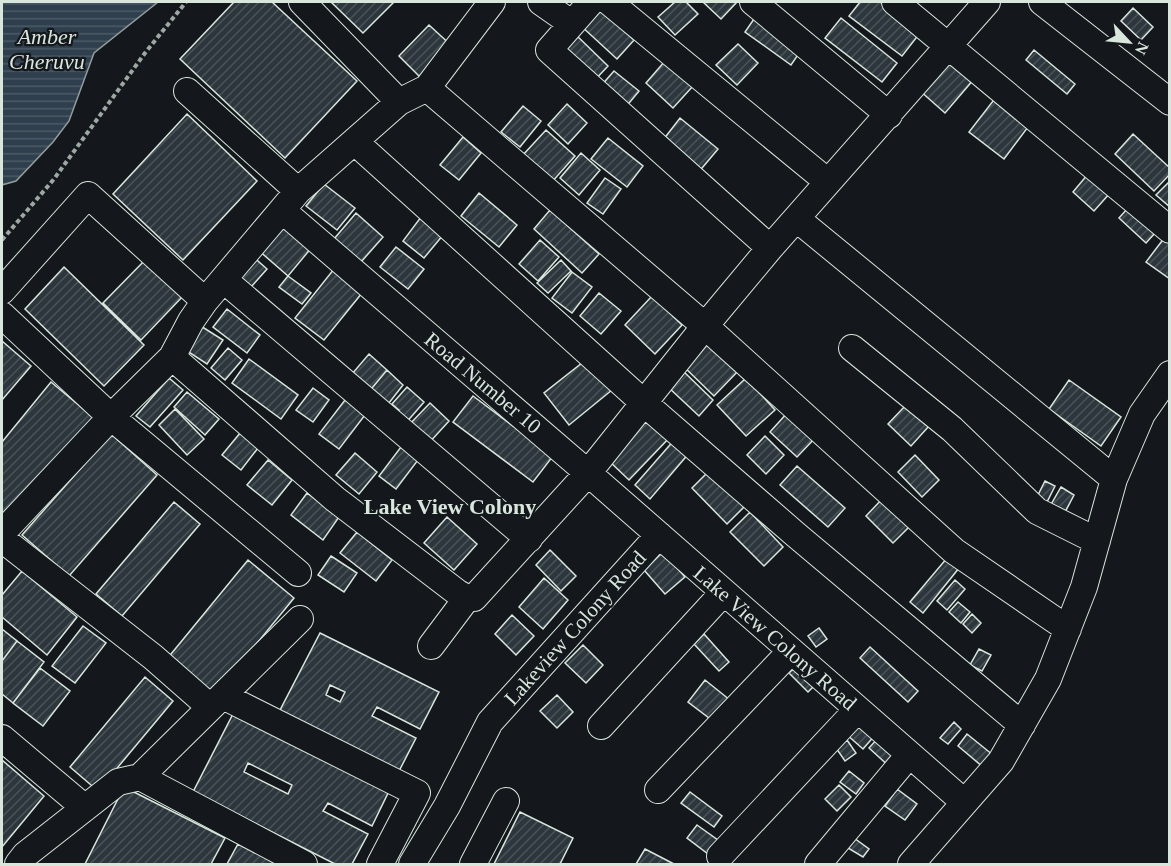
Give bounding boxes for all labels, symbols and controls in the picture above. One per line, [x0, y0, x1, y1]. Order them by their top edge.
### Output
north arrow [1099, 12, 1159, 72]
water label: Amber Cheruvu [9, 24, 85, 74]
text: N [1132, 39, 1152, 58]
street label: Road Number 10 [420, 327, 546, 439]
district label: Lake View Colony [364, 494, 536, 519]
street label: Lakeview Colony Road [499, 545, 651, 710]
street label: Lake View Colony Road [689, 561, 862, 716]

